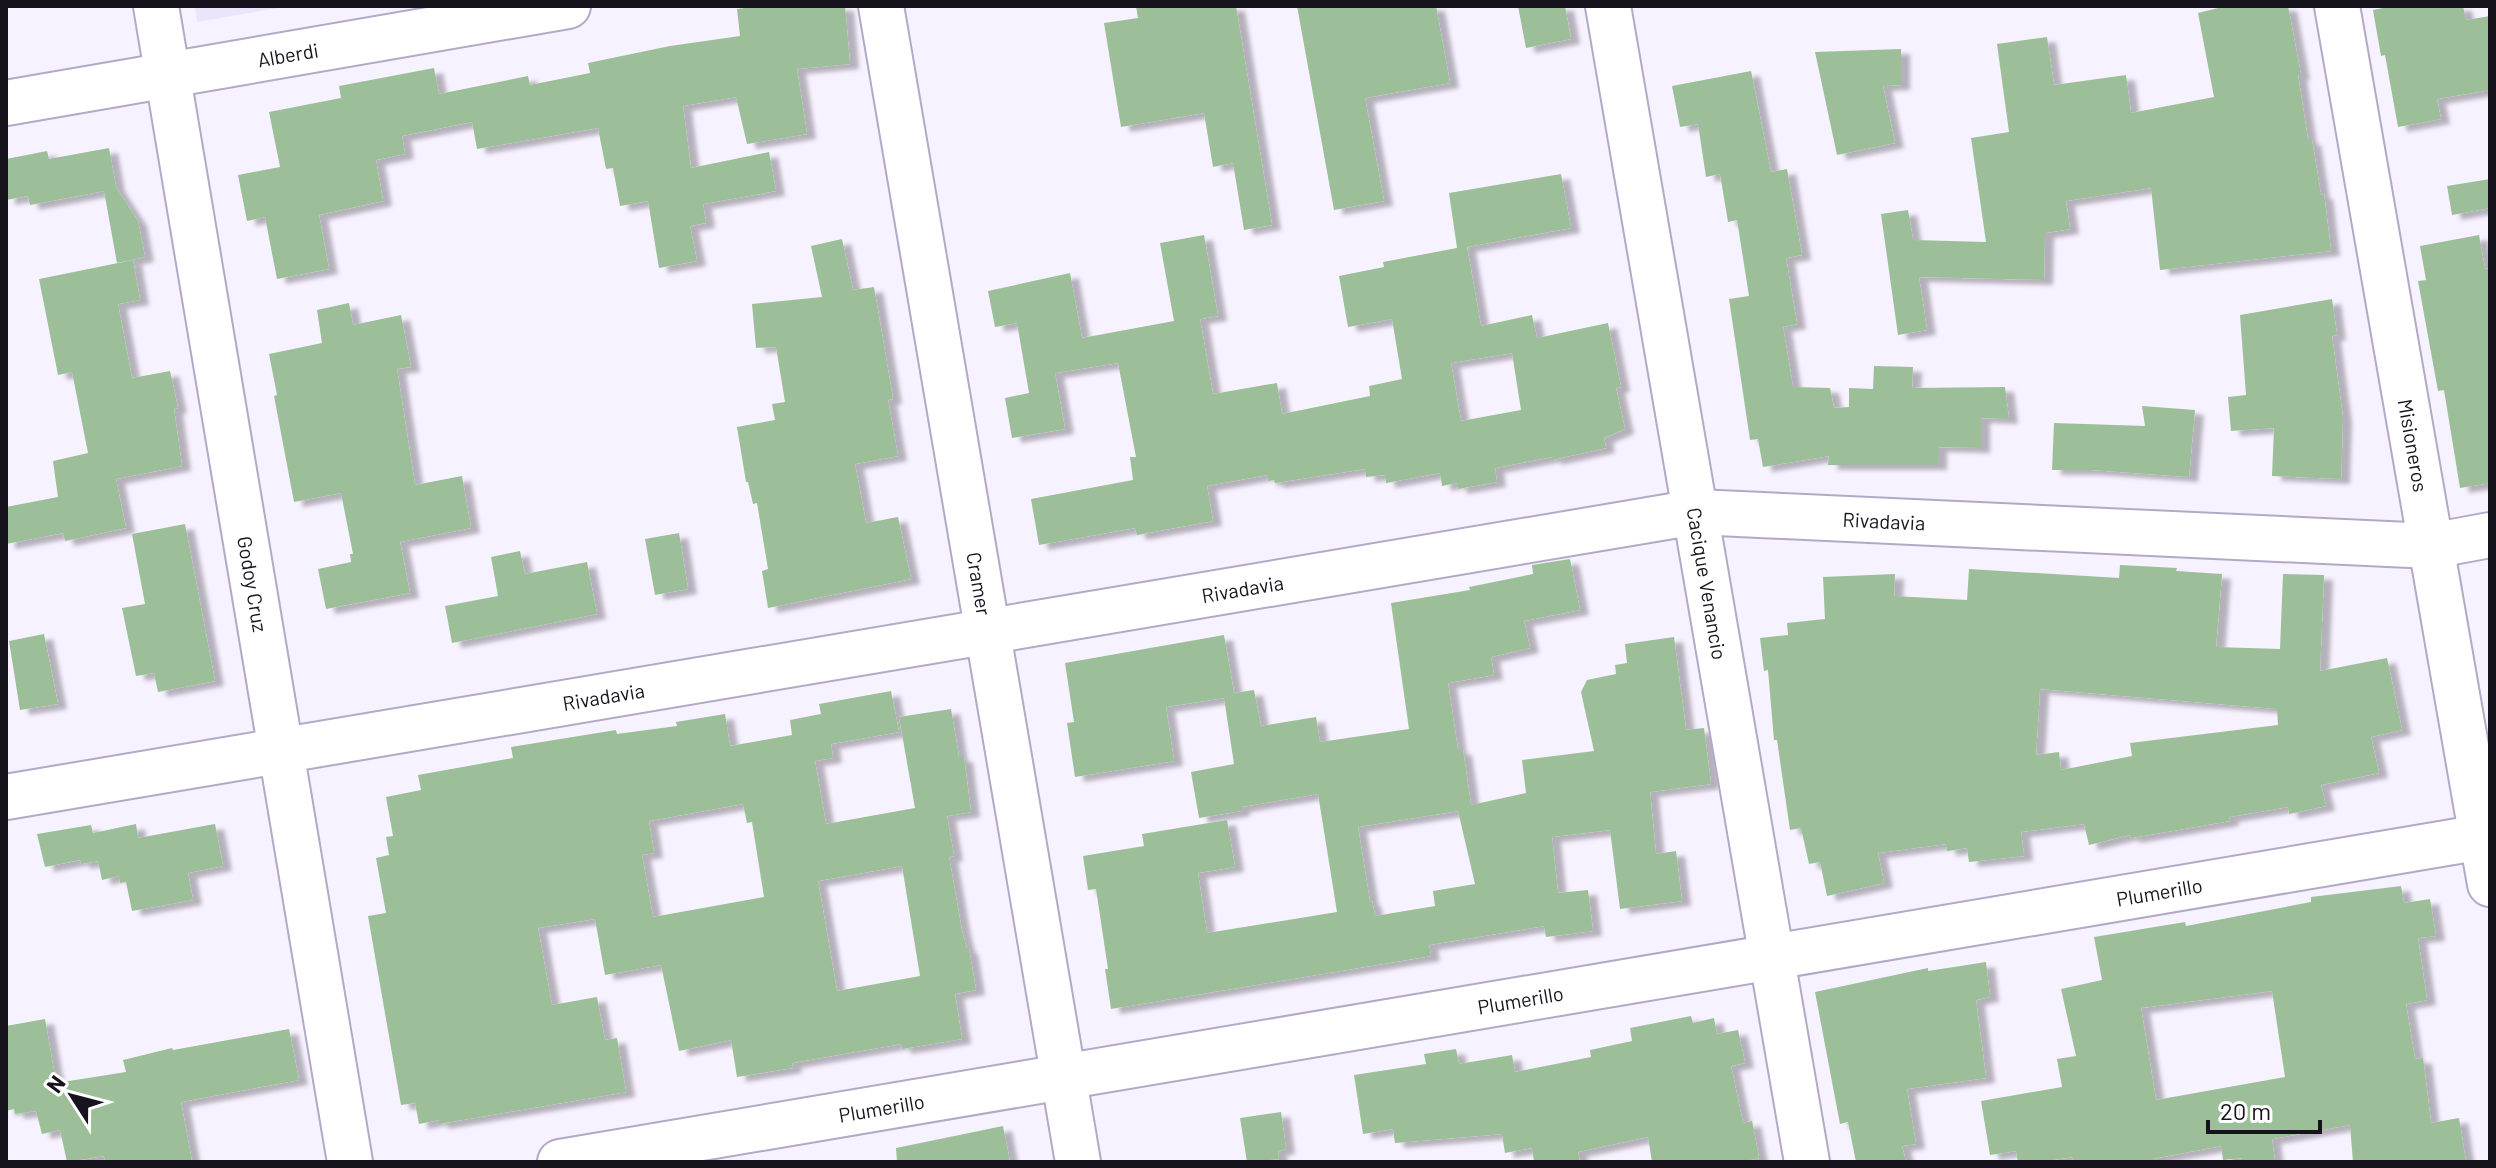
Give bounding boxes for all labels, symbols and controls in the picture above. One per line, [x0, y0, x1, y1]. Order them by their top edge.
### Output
street label: Alberdi [256, 37, 320, 71]
street label: Misioneros [2394, 397, 2433, 494]
street label: Cacique Venancio [1683, 506, 1732, 661]
street label: Rivadavia [1842, 507, 1926, 535]
street label: Godoy Cruz [233, 534, 273, 634]
street label: Cramer [962, 550, 997, 617]
street label: Rivadavia [1200, 570, 1285, 607]
street label: Rivadavia [561, 678, 646, 715]
street label: Plumerillo [2115, 873, 2204, 911]
street label: Plumerillo [1476, 981, 1565, 1019]
north arrow [32, 1056, 112, 1136]
text: N [40, 1070, 70, 1097]
scale bar [2208, 1084, 2320, 1134]
street label: Plumerillo [837, 1089, 926, 1127]
text: 20 m [2220, 1096, 2271, 1125]

